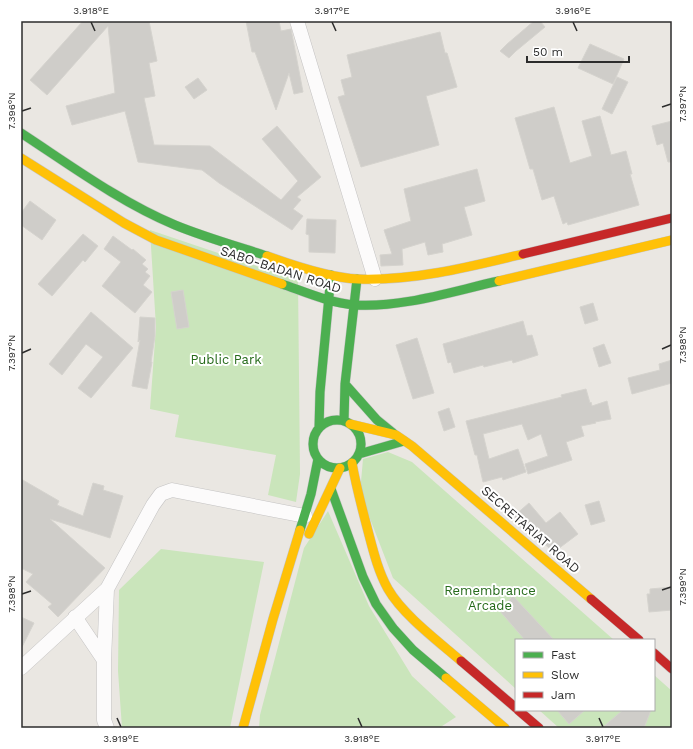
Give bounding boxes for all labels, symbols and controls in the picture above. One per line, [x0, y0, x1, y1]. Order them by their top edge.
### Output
text: 3.918°E [73, 5, 109, 16]
text: 3.917°E [314, 5, 350, 16]
text: 3.916°E [555, 5, 591, 16]
scale bar [527, 38, 629, 64]
text: 50 m [533, 45, 563, 59]
text: 7.397°N [677, 86, 688, 122]
text: 7.396°N [6, 92, 17, 130]
street label: SABO-BADAN ROAD [219, 243, 343, 296]
text: 7.398°N [677, 326, 688, 364]
text: 7.397°N [6, 335, 17, 371]
park label: Public Park [190, 352, 262, 367]
street label: SECRETARIAT ROAD [478, 483, 583, 576]
text: 7.399°N [677, 568, 688, 606]
text: 7.398°N [6, 575, 17, 613]
park label: Remembrance Arcade [444, 583, 536, 613]
legend [515, 639, 655, 711]
text: Fast [551, 648, 576, 662]
text: Slow [551, 668, 579, 682]
text: Jam [551, 688, 576, 702]
text: 3.919°E [103, 733, 139, 744]
text: 3.918°E [344, 733, 380, 744]
text: 3.917°E [585, 733, 621, 744]

